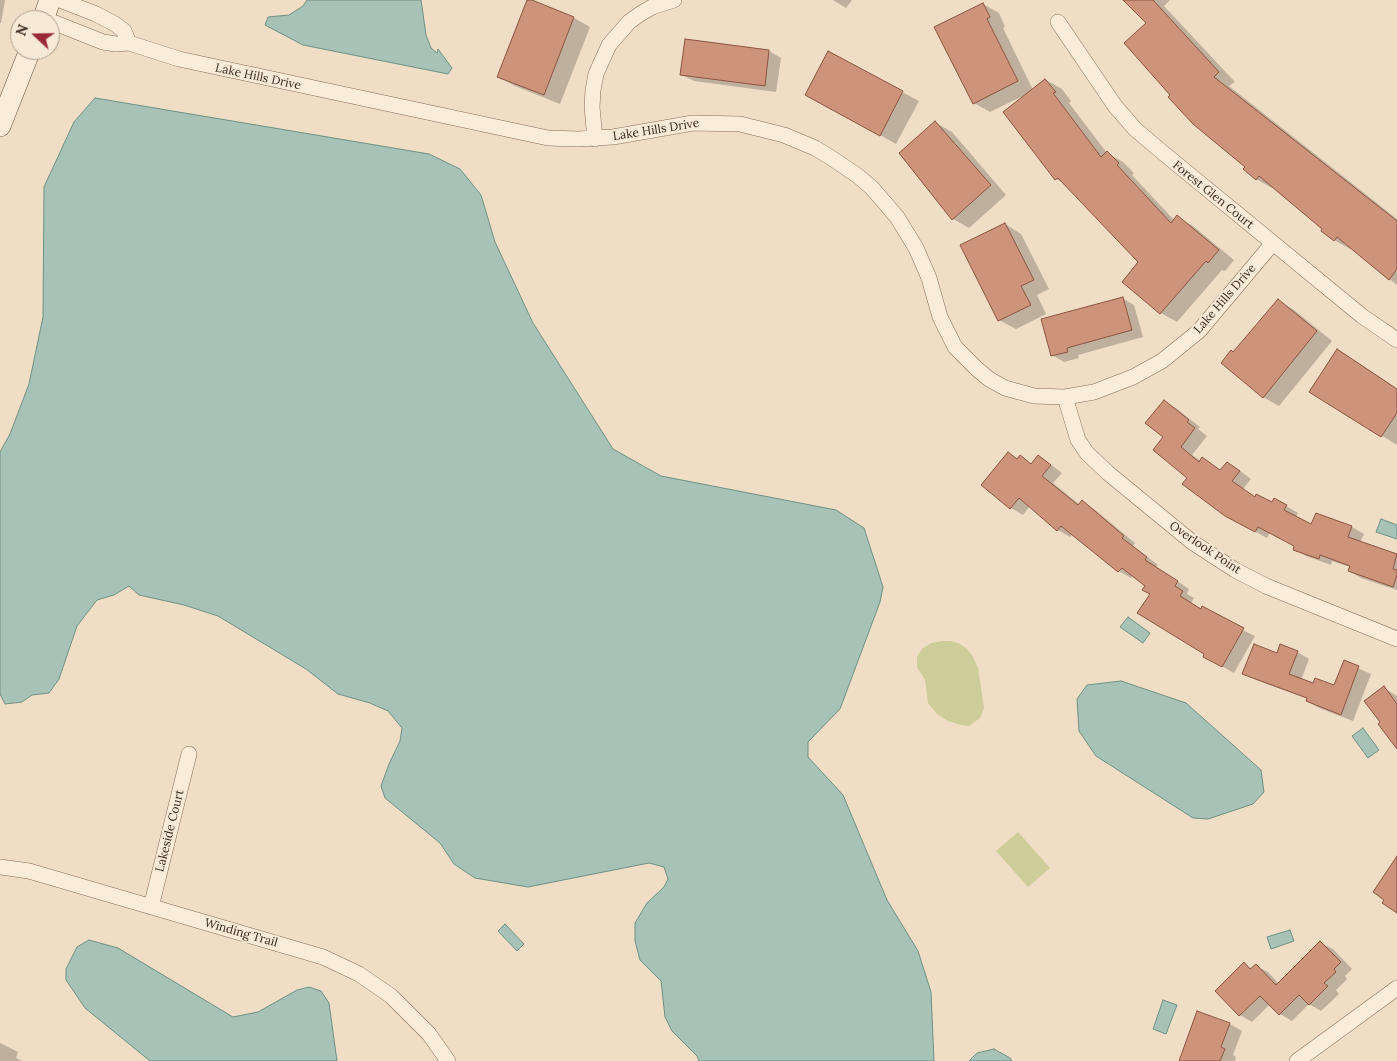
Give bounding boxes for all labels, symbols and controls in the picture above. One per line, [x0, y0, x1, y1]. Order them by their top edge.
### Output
north arrow [10, 10, 60, 60]
text: N [12, 22, 32, 38]
street label: Lake Hills Drive [214, 61, 302, 93]
street label: Lake Hills Drive [612, 116, 700, 144]
street label: Forest Glen Court [1170, 158, 1256, 232]
street label: Lake Hills Drive [1191, 261, 1259, 337]
street label: Overlook Point [1166, 519, 1244, 577]
street label: Lakeside Court [153, 788, 187, 874]
street label: Winding Trail [203, 916, 279, 950]

